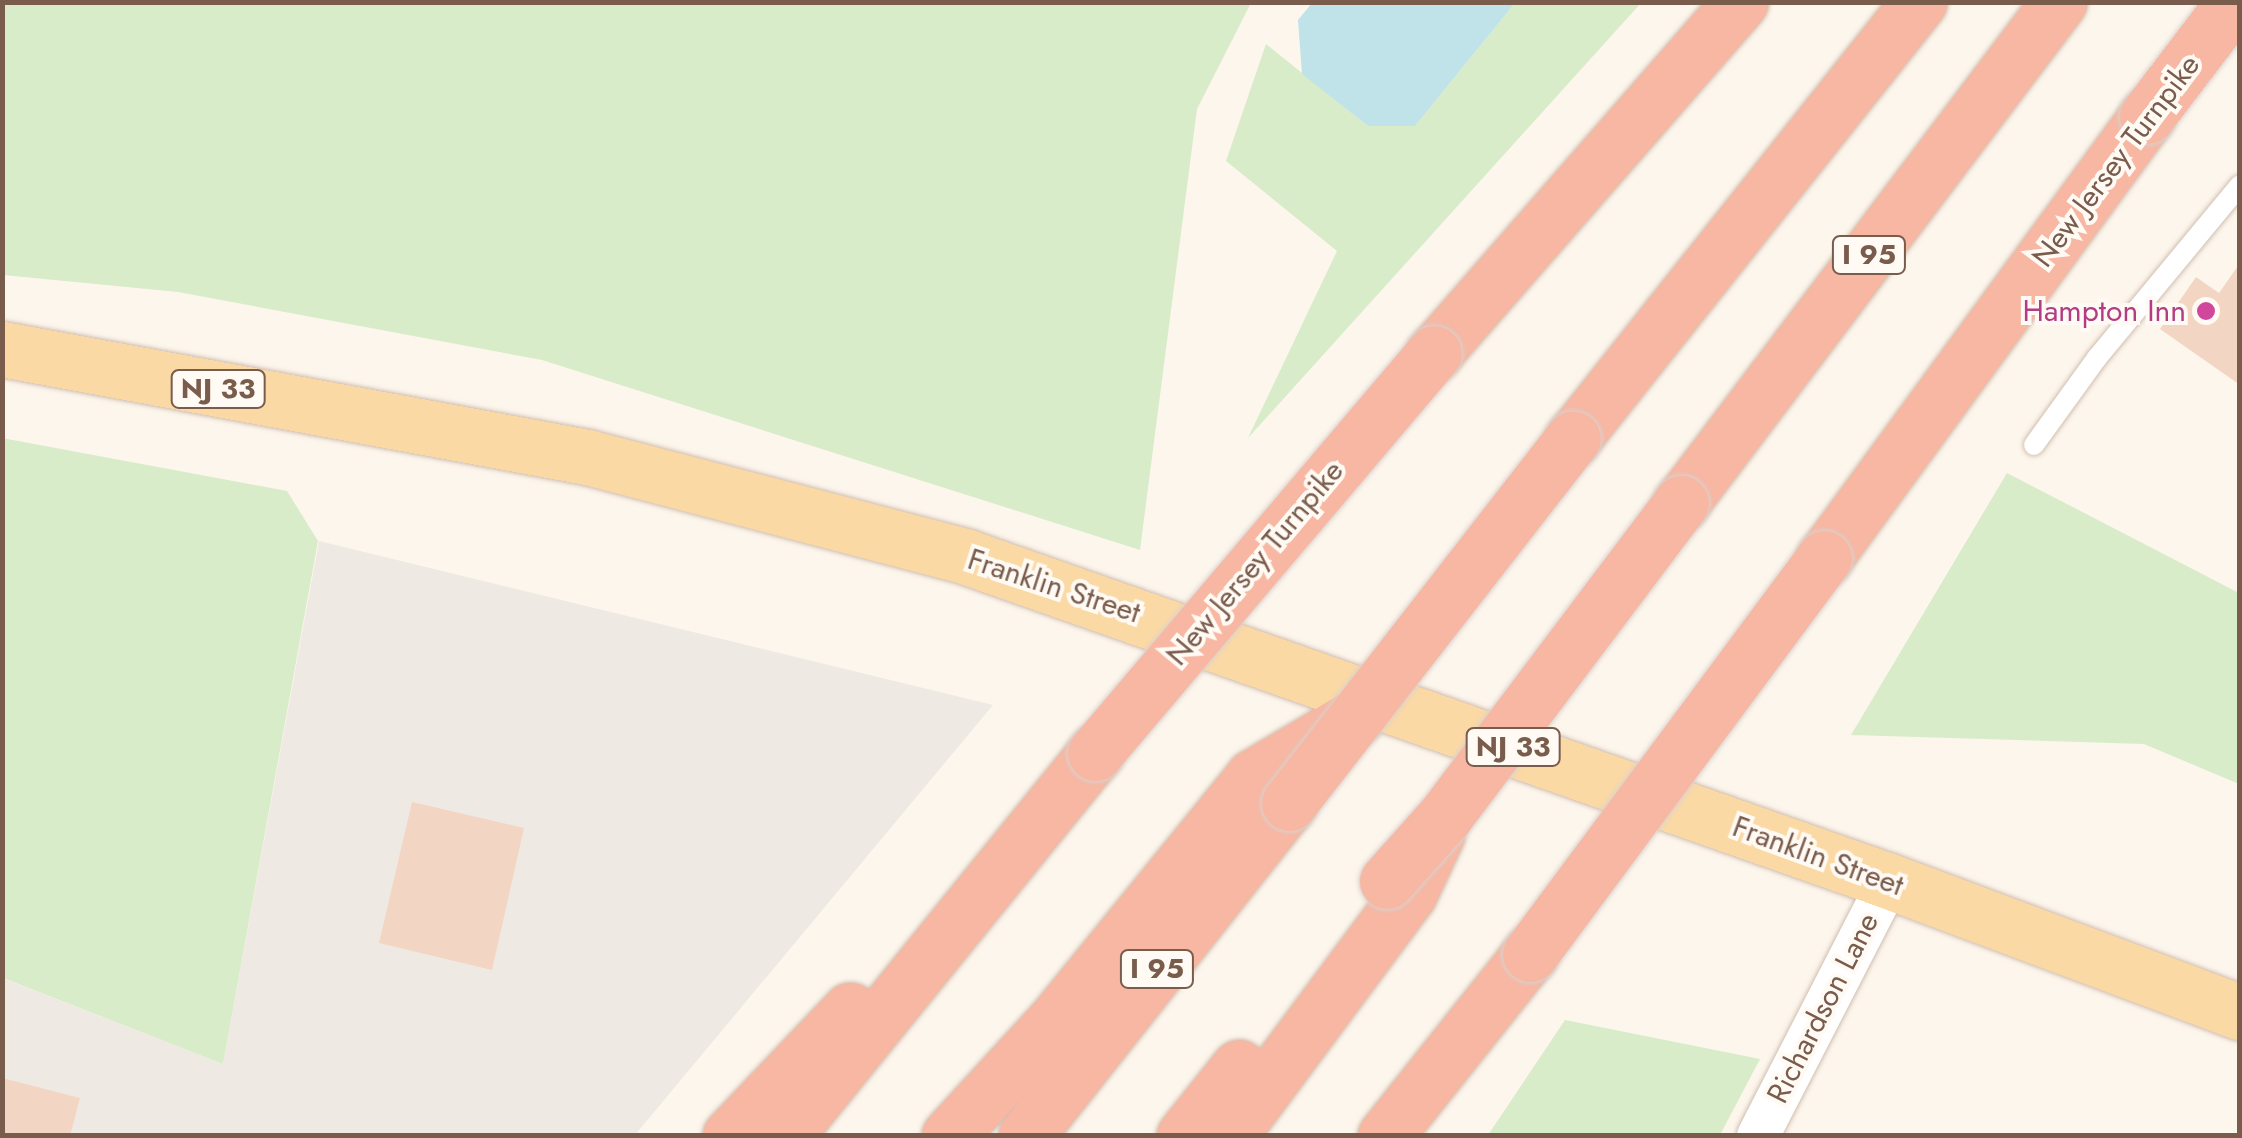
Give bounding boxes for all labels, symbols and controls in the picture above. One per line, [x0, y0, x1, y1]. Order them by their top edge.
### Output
street label: New Jersey Turnpike [2024, 48, 2208, 274]
road number: I 95 [1832, 232, 1906, 278]
place label: Hampton Inn [2022, 293, 2186, 329]
marker: Hampton Inn [2195, 300, 2217, 322]
road number: NJ 33 [170, 366, 266, 412]
street label: New Jersey Turnpike [1159, 453, 1351, 673]
street label: Franklin Street [963, 541, 1145, 631]
road number: NJ 33 [1466, 724, 1560, 770]
street label: Franklin Street [1728, 808, 1908, 904]
street label: Richardson Lane [1760, 907, 1886, 1109]
road number: I 95 [1120, 946, 1194, 992]

